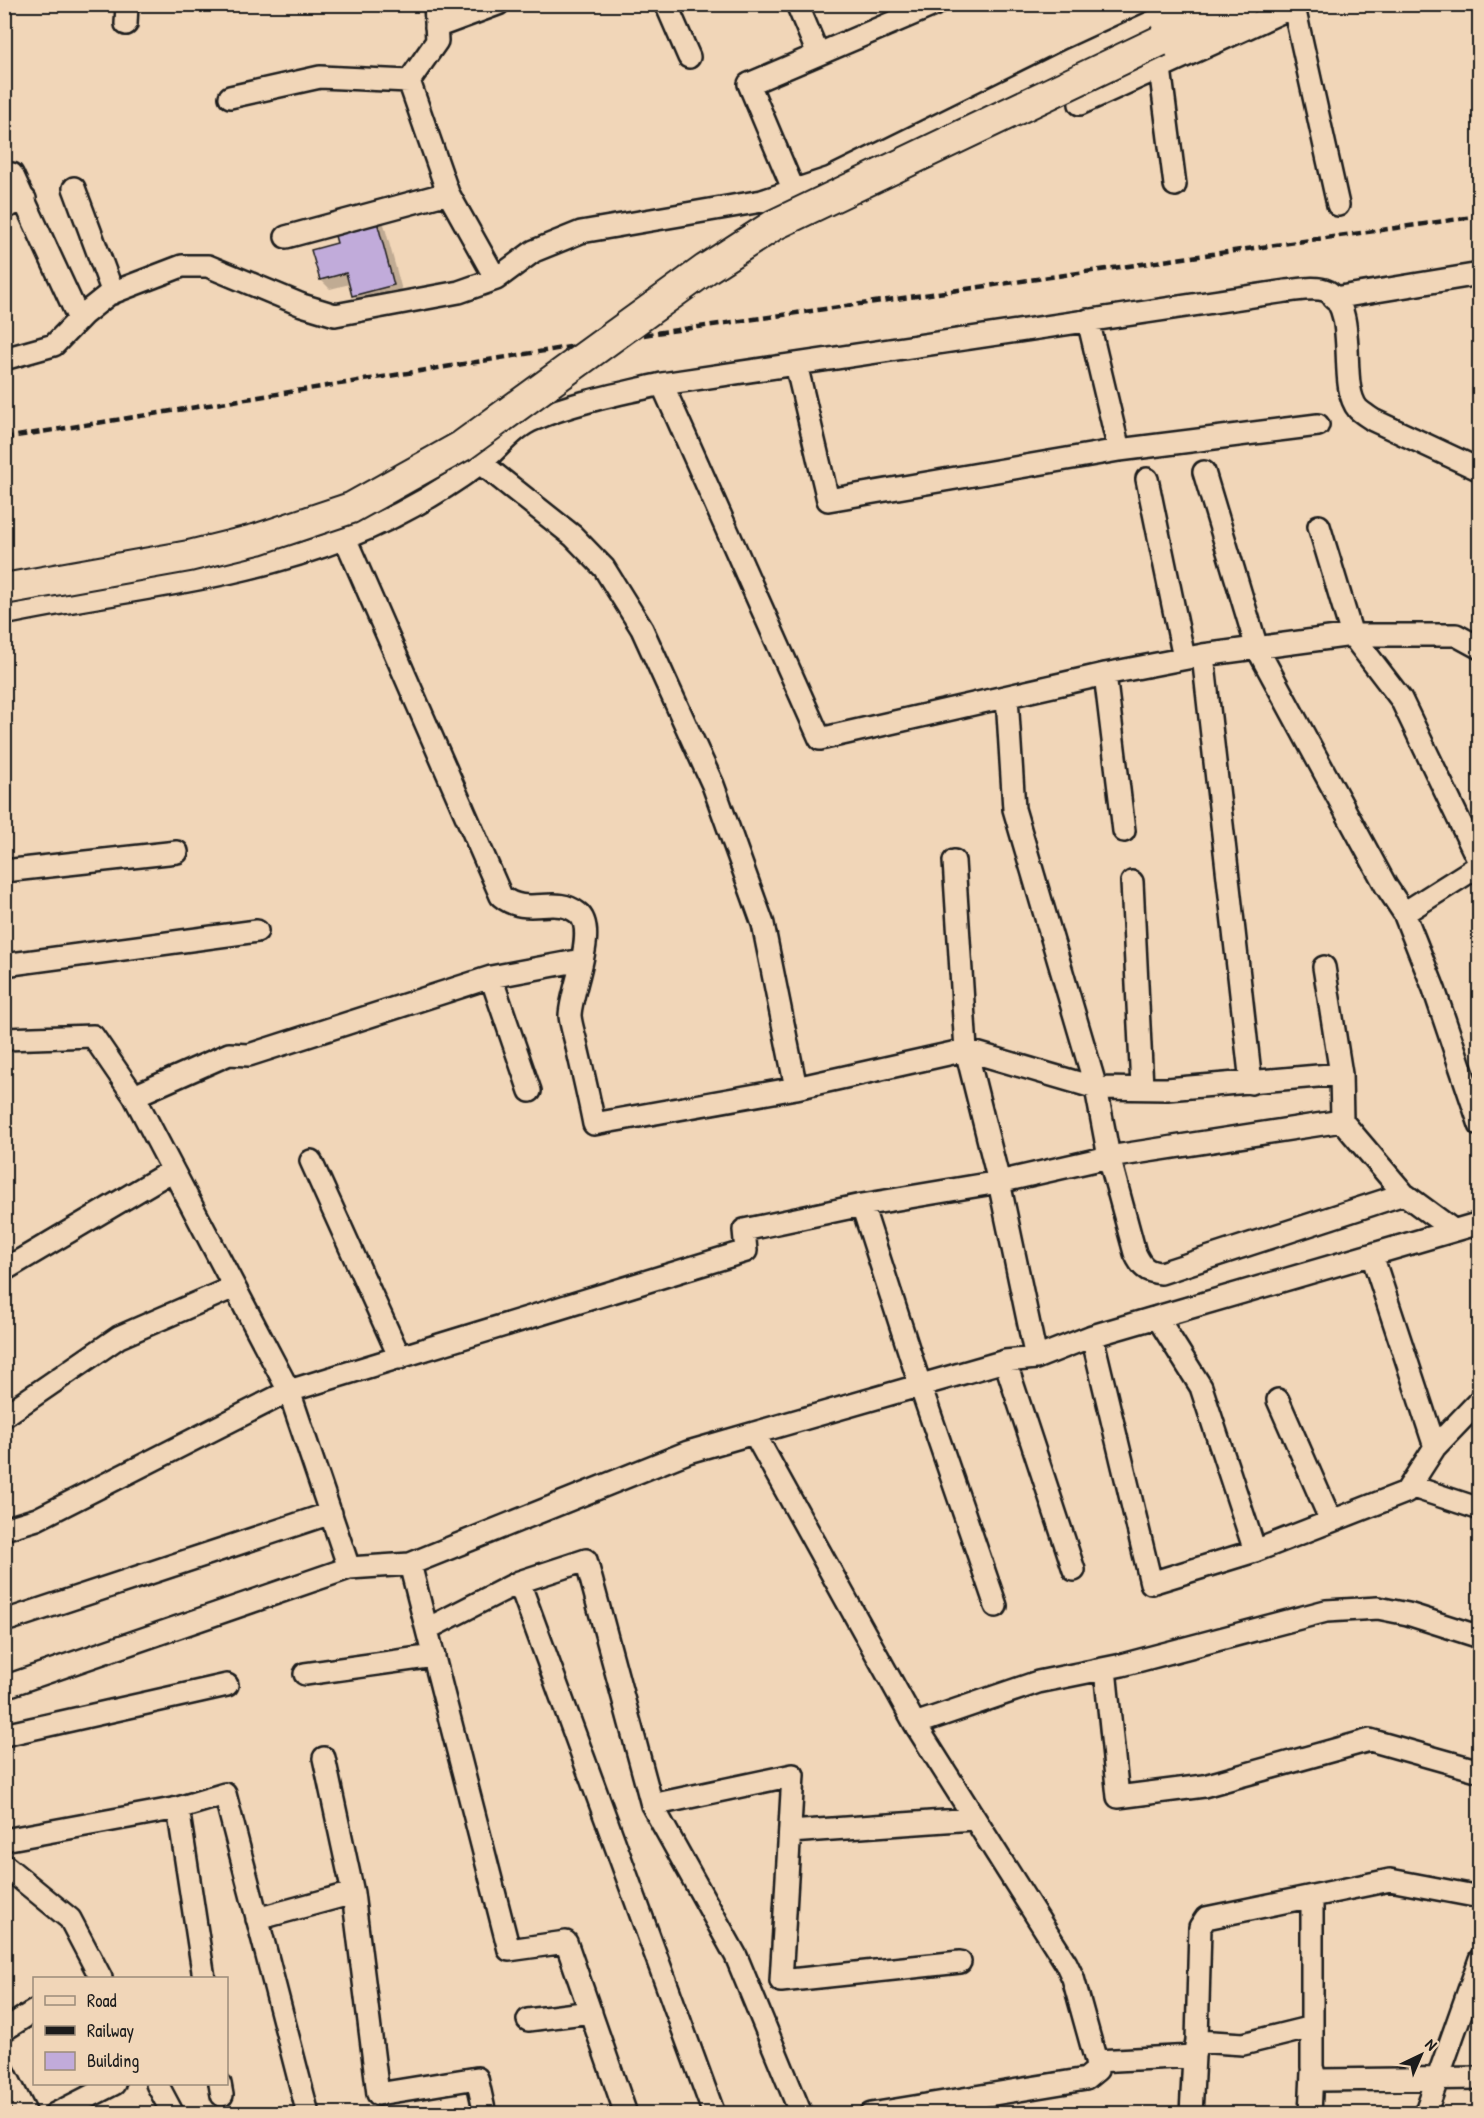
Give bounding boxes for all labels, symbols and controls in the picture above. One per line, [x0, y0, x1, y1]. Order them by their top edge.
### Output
legend [33, 1977, 228, 2085]
text: Road [87, 1988, 117, 2013]
text: Railway [87, 2018, 134, 2043]
north arrow [1391, 2025, 1451, 2085]
text: N [1421, 2033, 1442, 2055]
text: Building [87, 2048, 139, 2073]

